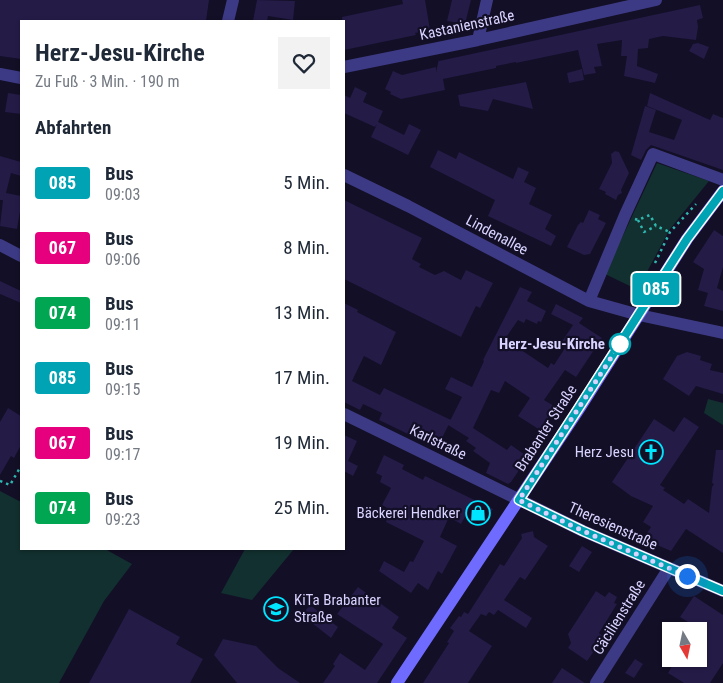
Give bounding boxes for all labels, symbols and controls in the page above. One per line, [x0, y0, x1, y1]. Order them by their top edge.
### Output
street label: Kastanienstraße [418, 6, 516, 44]
button: heart [278, 37, 330, 89]
text: Herz-Jesu-Kirche [35, 39, 205, 67]
text: Zu Fuß · 3 Min. · 190 m [35, 72, 179, 91]
text: Abfahrten [35, 116, 111, 139]
text: Bus [105, 162, 134, 185]
text: 5 Min. [283, 171, 330, 194]
text: 085 [49, 172, 76, 193]
text: 09:03 [105, 185, 140, 204]
street label: Lindenallee [463, 211, 531, 259]
text: Bus [105, 227, 134, 250]
text: 8 Min. [283, 236, 330, 259]
text: 067 [49, 237, 76, 258]
text: 09:06 [105, 250, 140, 269]
line badge: 085 [627, 273, 685, 305]
text: 085 [642, 278, 670, 299]
text: Bus [105, 292, 134, 315]
text: 13 Min. [274, 301, 330, 324]
text: 074 [49, 302, 76, 323]
text: 09:11 [105, 315, 140, 334]
marker: Herz-Jesu-Kirche [609, 333, 631, 355]
place label: Herz-Jesu-Kirche [499, 335, 605, 353]
text: Bus [105, 357, 134, 380]
text: 17 Min. [274, 366, 330, 389]
text: 085 [49, 367, 76, 388]
text: 09:15 [105, 380, 140, 399]
street label: Brabanter Straße [511, 381, 581, 475]
street label: Karlstraße [407, 421, 469, 463]
text: Bus [105, 422, 134, 445]
text: 19 Min. [274, 431, 330, 454]
text: 067 [49, 432, 76, 453]
church icon: Herz Jesu [638, 439, 664, 465]
place label: Herz Jesu [575, 443, 634, 461]
text: 09:17 [105, 445, 140, 464]
text: Bus [105, 487, 134, 510]
text: 25 Min. [274, 496, 330, 519]
text: 074 [49, 497, 76, 518]
street label: Theresienstraße [566, 498, 660, 554]
shop icon: Bäckerei Hendker [465, 500, 491, 526]
place label: Bäckerei Hendker [356, 504, 460, 522]
text: 09:23 [105, 510, 140, 529]
your location [675, 564, 700, 589]
street label: Cäcilienstraße [589, 576, 649, 658]
place label: KiTa Brabanter Straße [294, 591, 381, 626]
school or university icon: KiTa Brabanter Straße [263, 596, 289, 622]
north arrow [662, 622, 708, 668]
map controls [662, 622, 707, 667]

